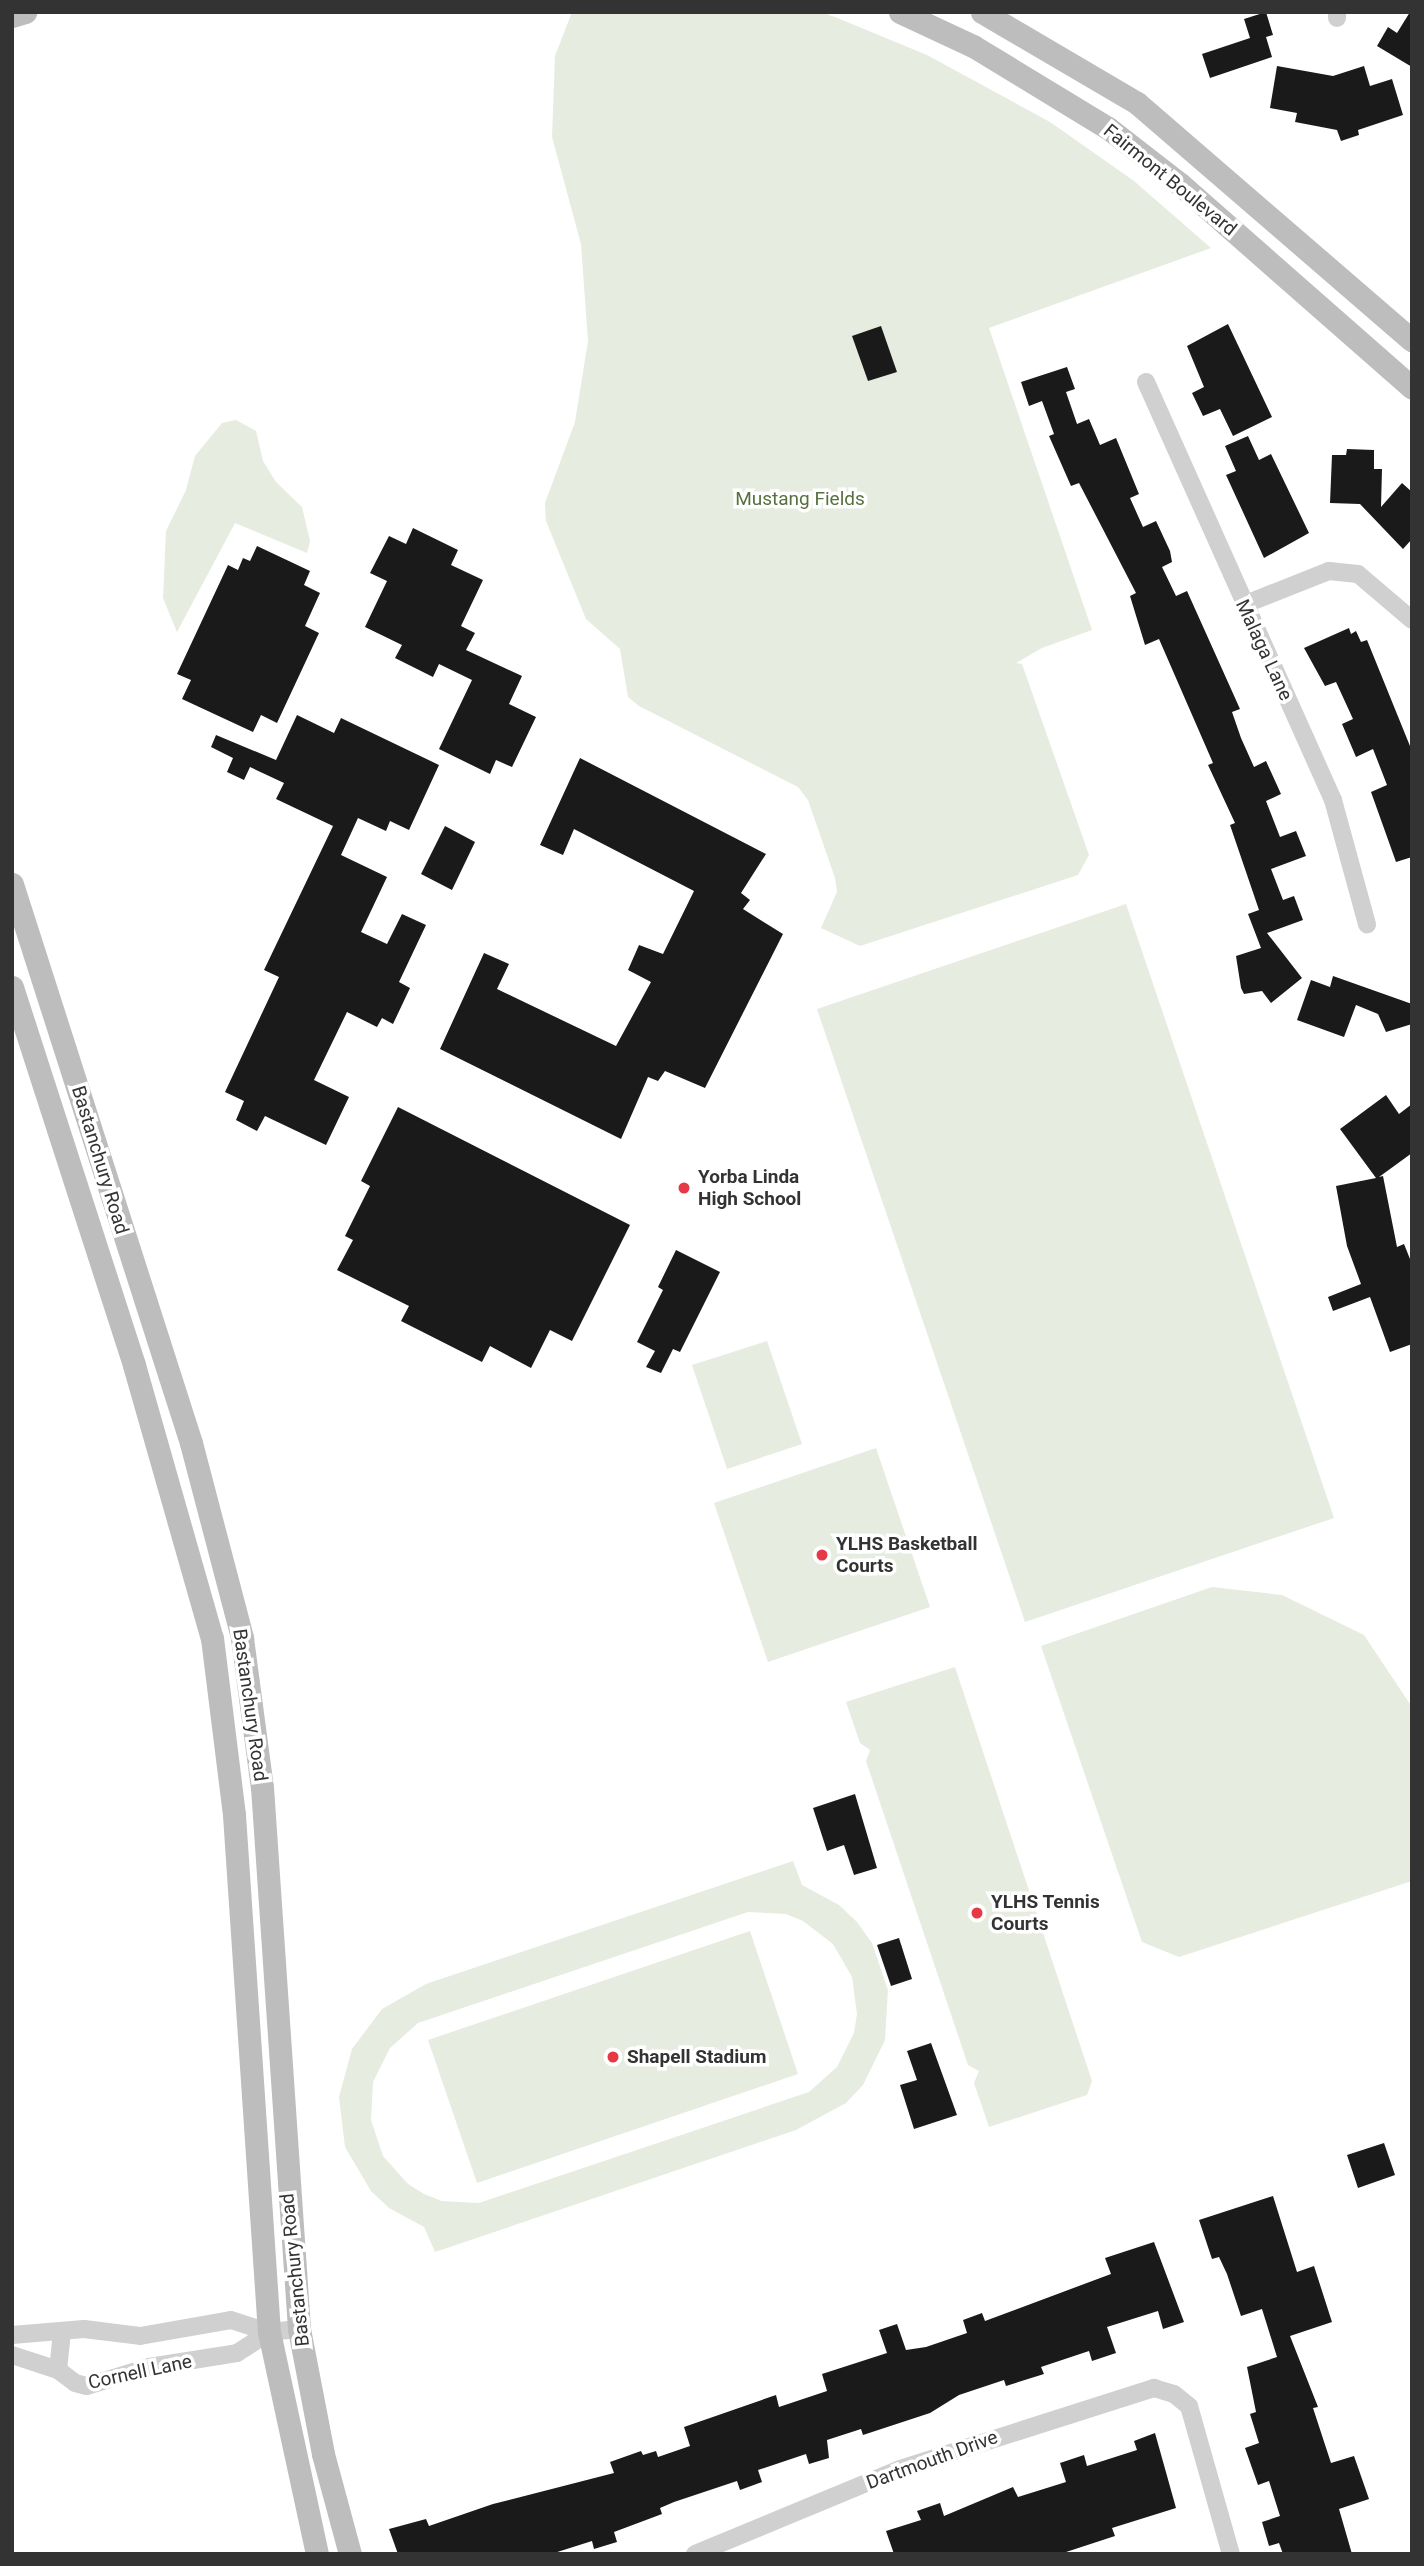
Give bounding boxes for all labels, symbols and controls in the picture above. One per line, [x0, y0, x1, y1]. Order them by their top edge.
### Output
street label: Fairmont Boulevard [1099, 119, 1241, 241]
park label: Mustang Fields [735, 488, 865, 510]
street label: Malaga Lane [1231, 596, 1297, 704]
street label: Bastanchury Road [67, 1083, 133, 1237]
place label: Yorba Linda High School [698, 1166, 801, 1210]
marker: Yorba Linda High School [676, 1180, 692, 1196]
place label: YLHS Basketball Courts [836, 1533, 977, 1577]
marker: YLHS Basketball Courts [814, 1547, 830, 1563]
street label: Bastanchury Road [228, 1627, 272, 1783]
place label: YLHS Tennis Courts [991, 1891, 1100, 1935]
marker: YLHS Tennis Courts [969, 1905, 985, 1921]
place label: Shapell Stadium [627, 2046, 766, 2068]
marker: Shapell Stadium [605, 2049, 621, 2065]
street label: Bastanchury Road [276, 2192, 314, 2348]
street label: Cornell Lane [86, 2350, 194, 2394]
street label: Dartmouth Drive [863, 2426, 1001, 2494]

